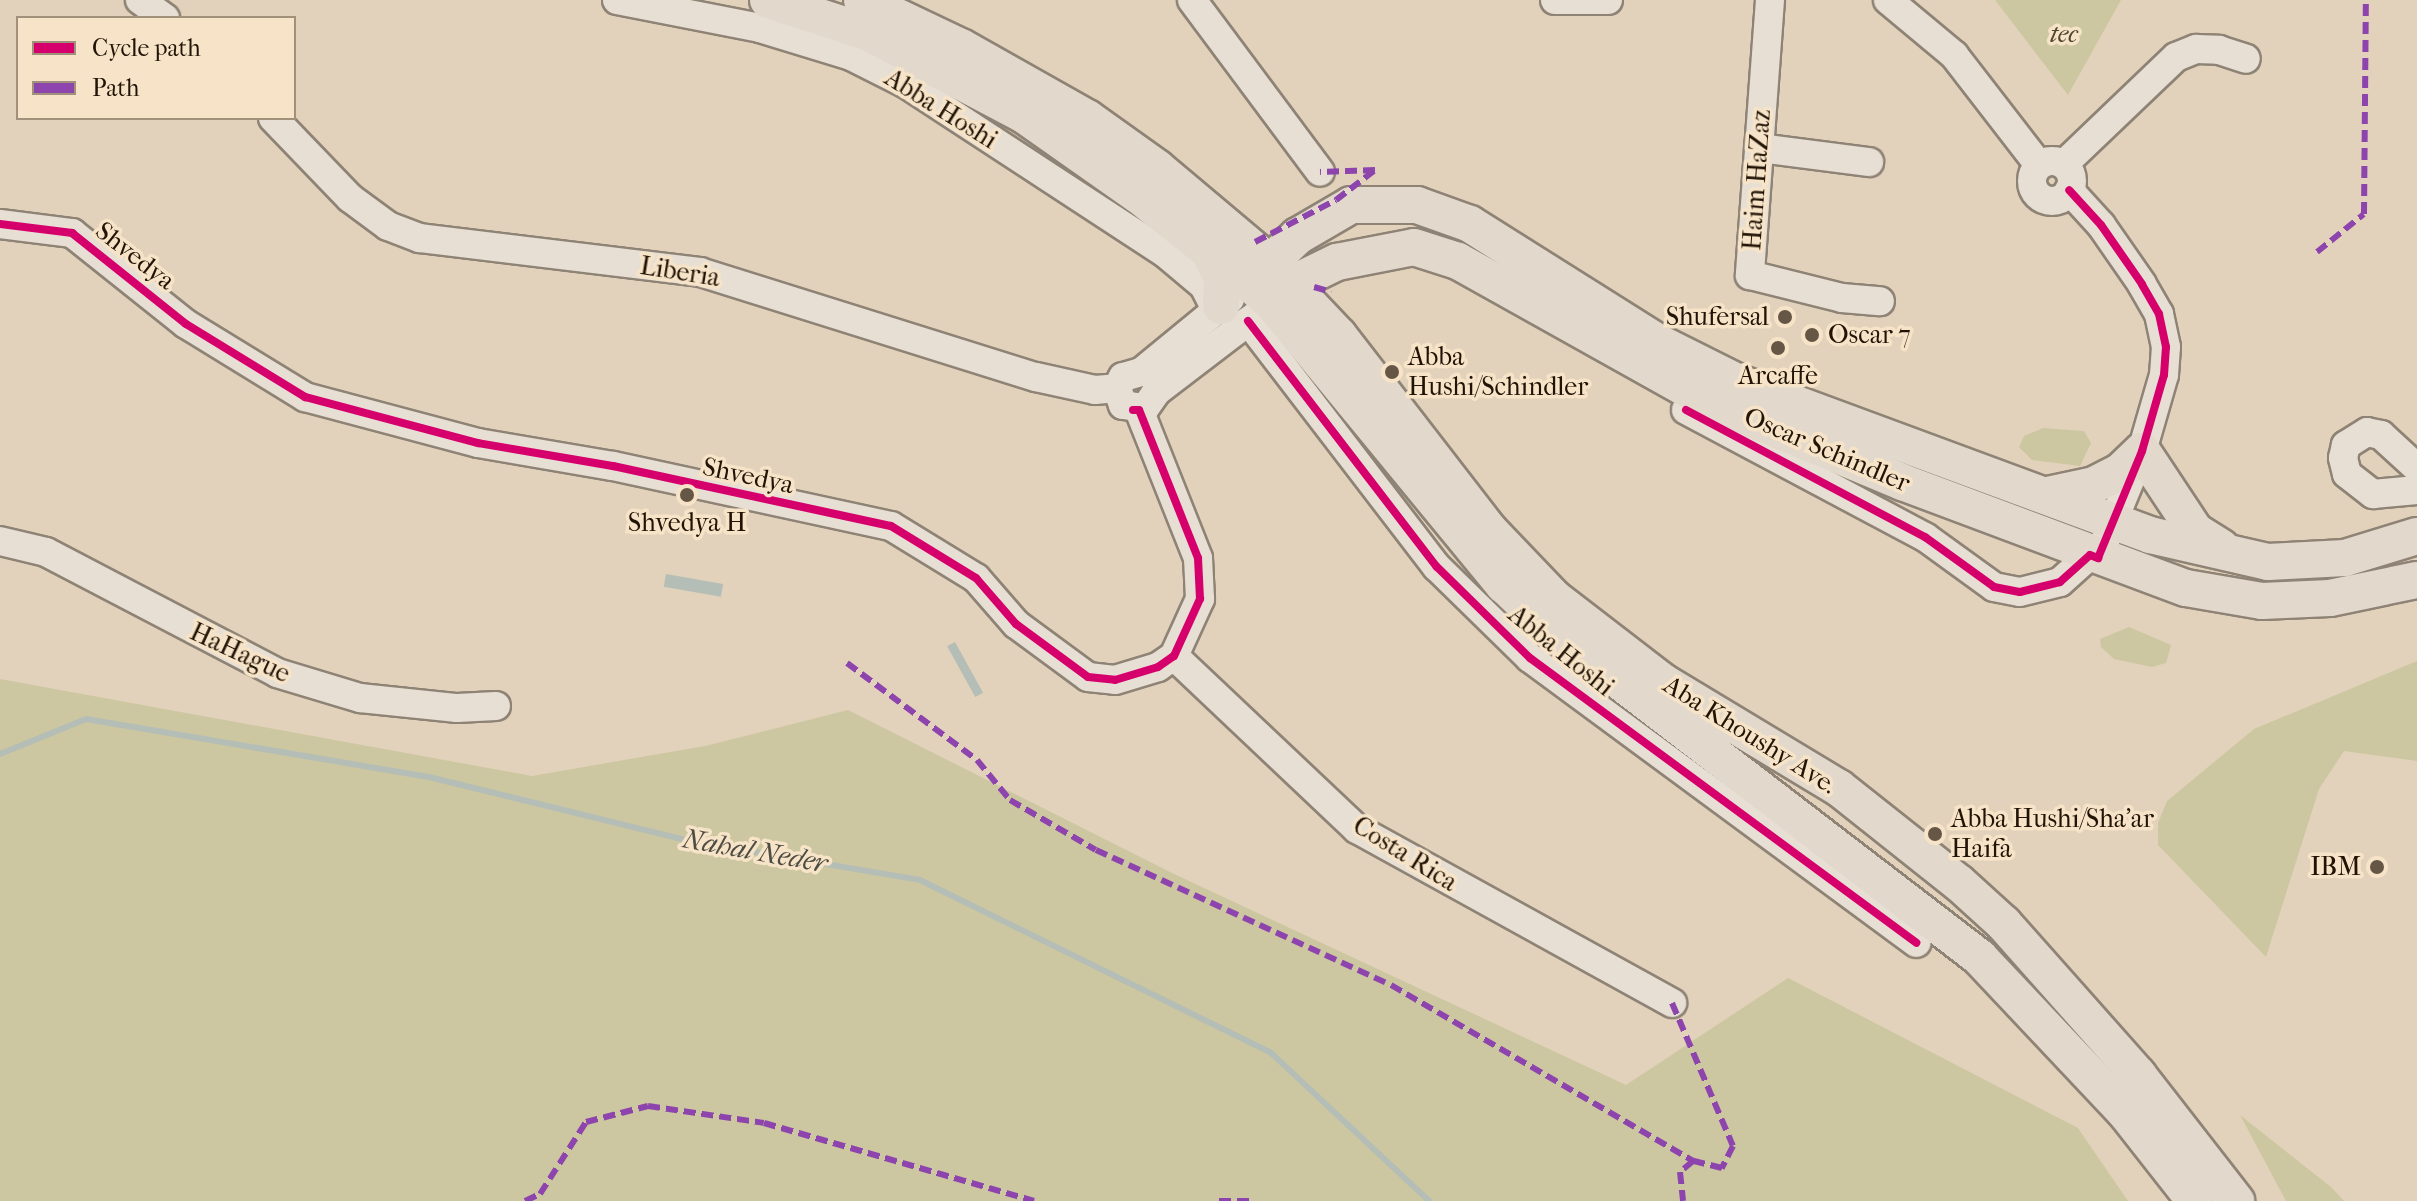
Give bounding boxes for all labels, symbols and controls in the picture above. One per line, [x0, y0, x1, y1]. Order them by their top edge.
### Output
legend [16, 16, 296, 120]
park label: tec [2050, 18, 2078, 50]
text: Cycle path [92, 34, 201, 62]
street label: Abba Hoshi [879, 62, 1003, 156]
text: Path [92, 74, 139, 102]
street label: Haim HaZaz [1737, 108, 1777, 252]
street label: Shvedya [89, 215, 181, 297]
street label: Liberia [638, 250, 722, 294]
place label: Shufersal [1666, 301, 1769, 333]
marker: Shufersal [1776, 308, 1794, 326]
place label: Oscar 7 [1828, 319, 1911, 351]
marker: Oscar 7 [1803, 326, 1821, 344]
marker: Arcaffe [1769, 339, 1787, 357]
place label: Abba Hushi/Schindler [1408, 341, 1588, 402]
place label: Arcaffe [1738, 360, 1818, 392]
marker: Abba Hushi/Schindler [1383, 363, 1401, 381]
street label: Oscar Schindler [1739, 401, 1915, 499]
street label: Shvedya [700, 451, 796, 501]
marker: Shvedya H [678, 486, 696, 504]
place label: Shvedya H [628, 507, 746, 539]
street label: Abba Hoshi [1502, 599, 1620, 703]
street label: HaHague [185, 616, 295, 690]
street label: Aba Khoushy Ave. [1658, 669, 1842, 801]
place label: Abba Hushi/Sha'ar Haifa [1951, 803, 2154, 864]
street label: Costa Rica [1347, 810, 1463, 898]
water label: Nahal Neder [680, 822, 830, 880]
marker: Abba Hushi/Sha'ar Haifa [1926, 825, 1944, 843]
place label: IBM [2310, 851, 2361, 883]
marker: IBM [2368, 858, 2386, 876]

